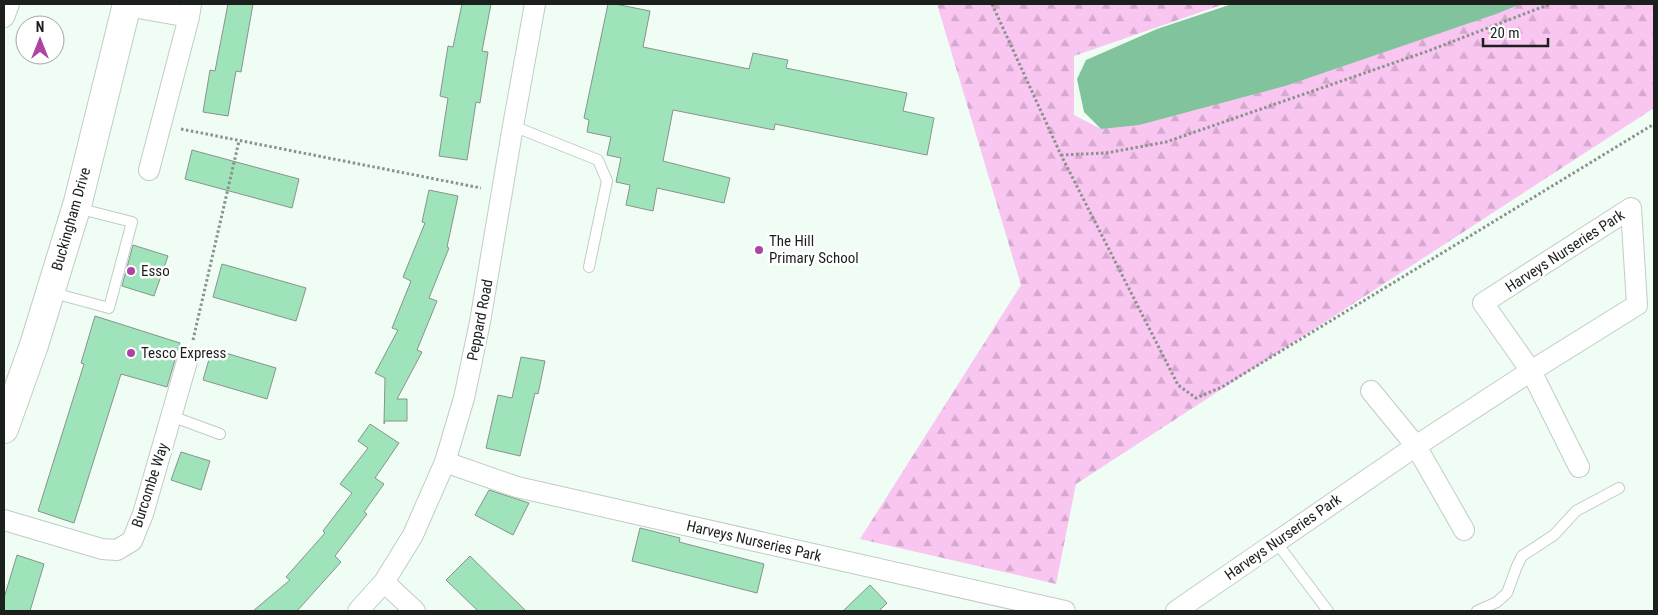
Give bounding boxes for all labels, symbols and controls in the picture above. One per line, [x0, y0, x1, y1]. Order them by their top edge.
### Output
north arrow [15, 15, 65, 65]
scale bar [1483, 15, 1548, 47]
text: N [36, 19, 44, 35]
text: 20 m [1490, 24, 1520, 42]
street label: Buckingham Drive [48, 165, 94, 273]
street label: Harveys Nurseries Park [1502, 206, 1628, 296]
place label: The Hill Primary School [769, 232, 859, 267]
marker: The Hill Primary School [753, 244, 765, 256]
place label: Esso [141, 262, 170, 280]
marker: Esso [125, 265, 137, 277]
street label: Peppard Road [463, 278, 497, 362]
place label: Tesco Express [141, 344, 227, 362]
marker: Tesco Express [125, 347, 137, 359]
street label: Burcombe Way [128, 440, 172, 530]
street label: Harveys Nurseries Park [1221, 490, 1345, 584]
street label: Harveys Nurseries Park [685, 517, 824, 565]

